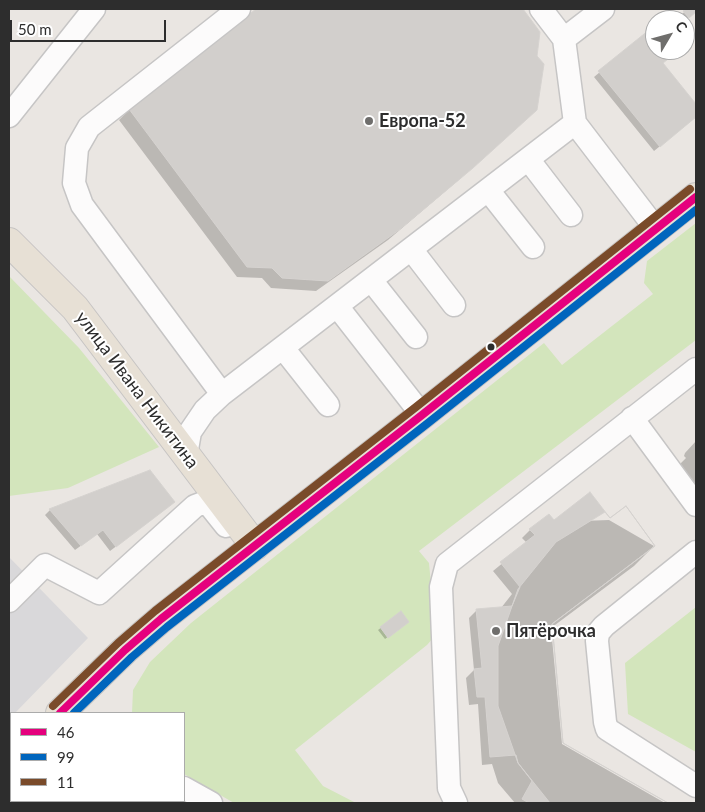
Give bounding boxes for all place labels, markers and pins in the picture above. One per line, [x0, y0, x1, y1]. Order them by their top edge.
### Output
place label: Европа-52 [379, 110, 466, 132]
marker: Европа-52 [363, 115, 375, 127]
unlabelled marker [486, 342, 496, 352]
place label: Пятёрочка [506, 620, 596, 642]
marker: Пятёрочка [490, 625, 502, 637]

